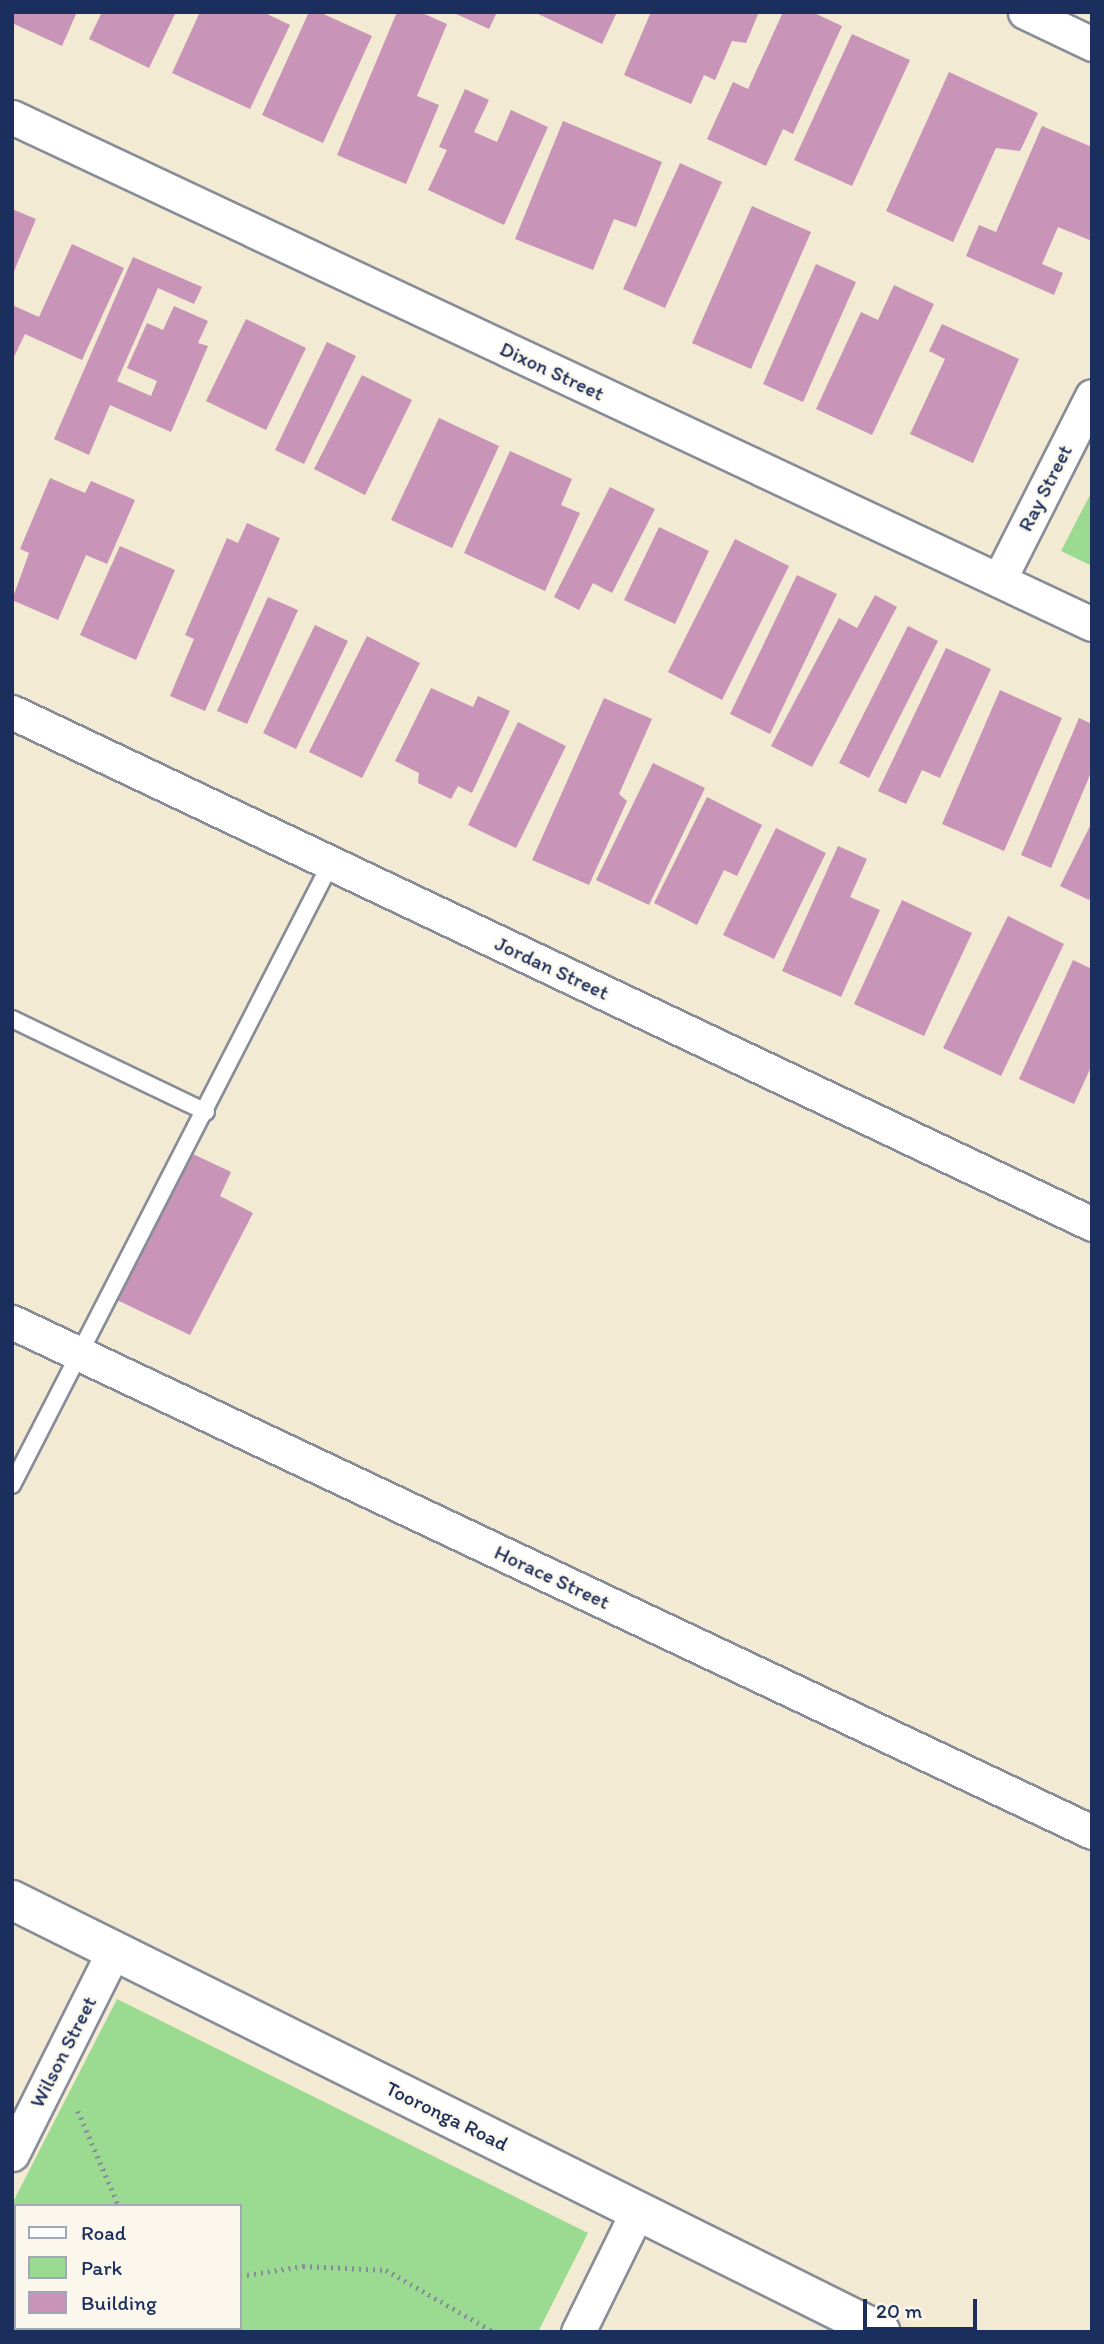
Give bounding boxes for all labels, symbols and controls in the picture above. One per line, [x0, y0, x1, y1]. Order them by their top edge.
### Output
street label: Dixon Street [496, 336, 608, 406]
street label: Ray Street [1013, 441, 1077, 535]
street label: Jordan Street [491, 931, 613, 1005]
street label: Horace Street [491, 1539, 613, 1615]
street label: Wilson Street [24, 1992, 102, 2112]
street label: Tooronga Road [382, 2076, 512, 2156]
legend [14, 2204, 242, 2330]
text: Road [81, 2220, 126, 2245]
text: Park [81, 2255, 122, 2280]
scale bar [866, 2284, 980, 2328]
text: Building [81, 2290, 157, 2315]
text: 20 m [876, 2298, 922, 2323]

